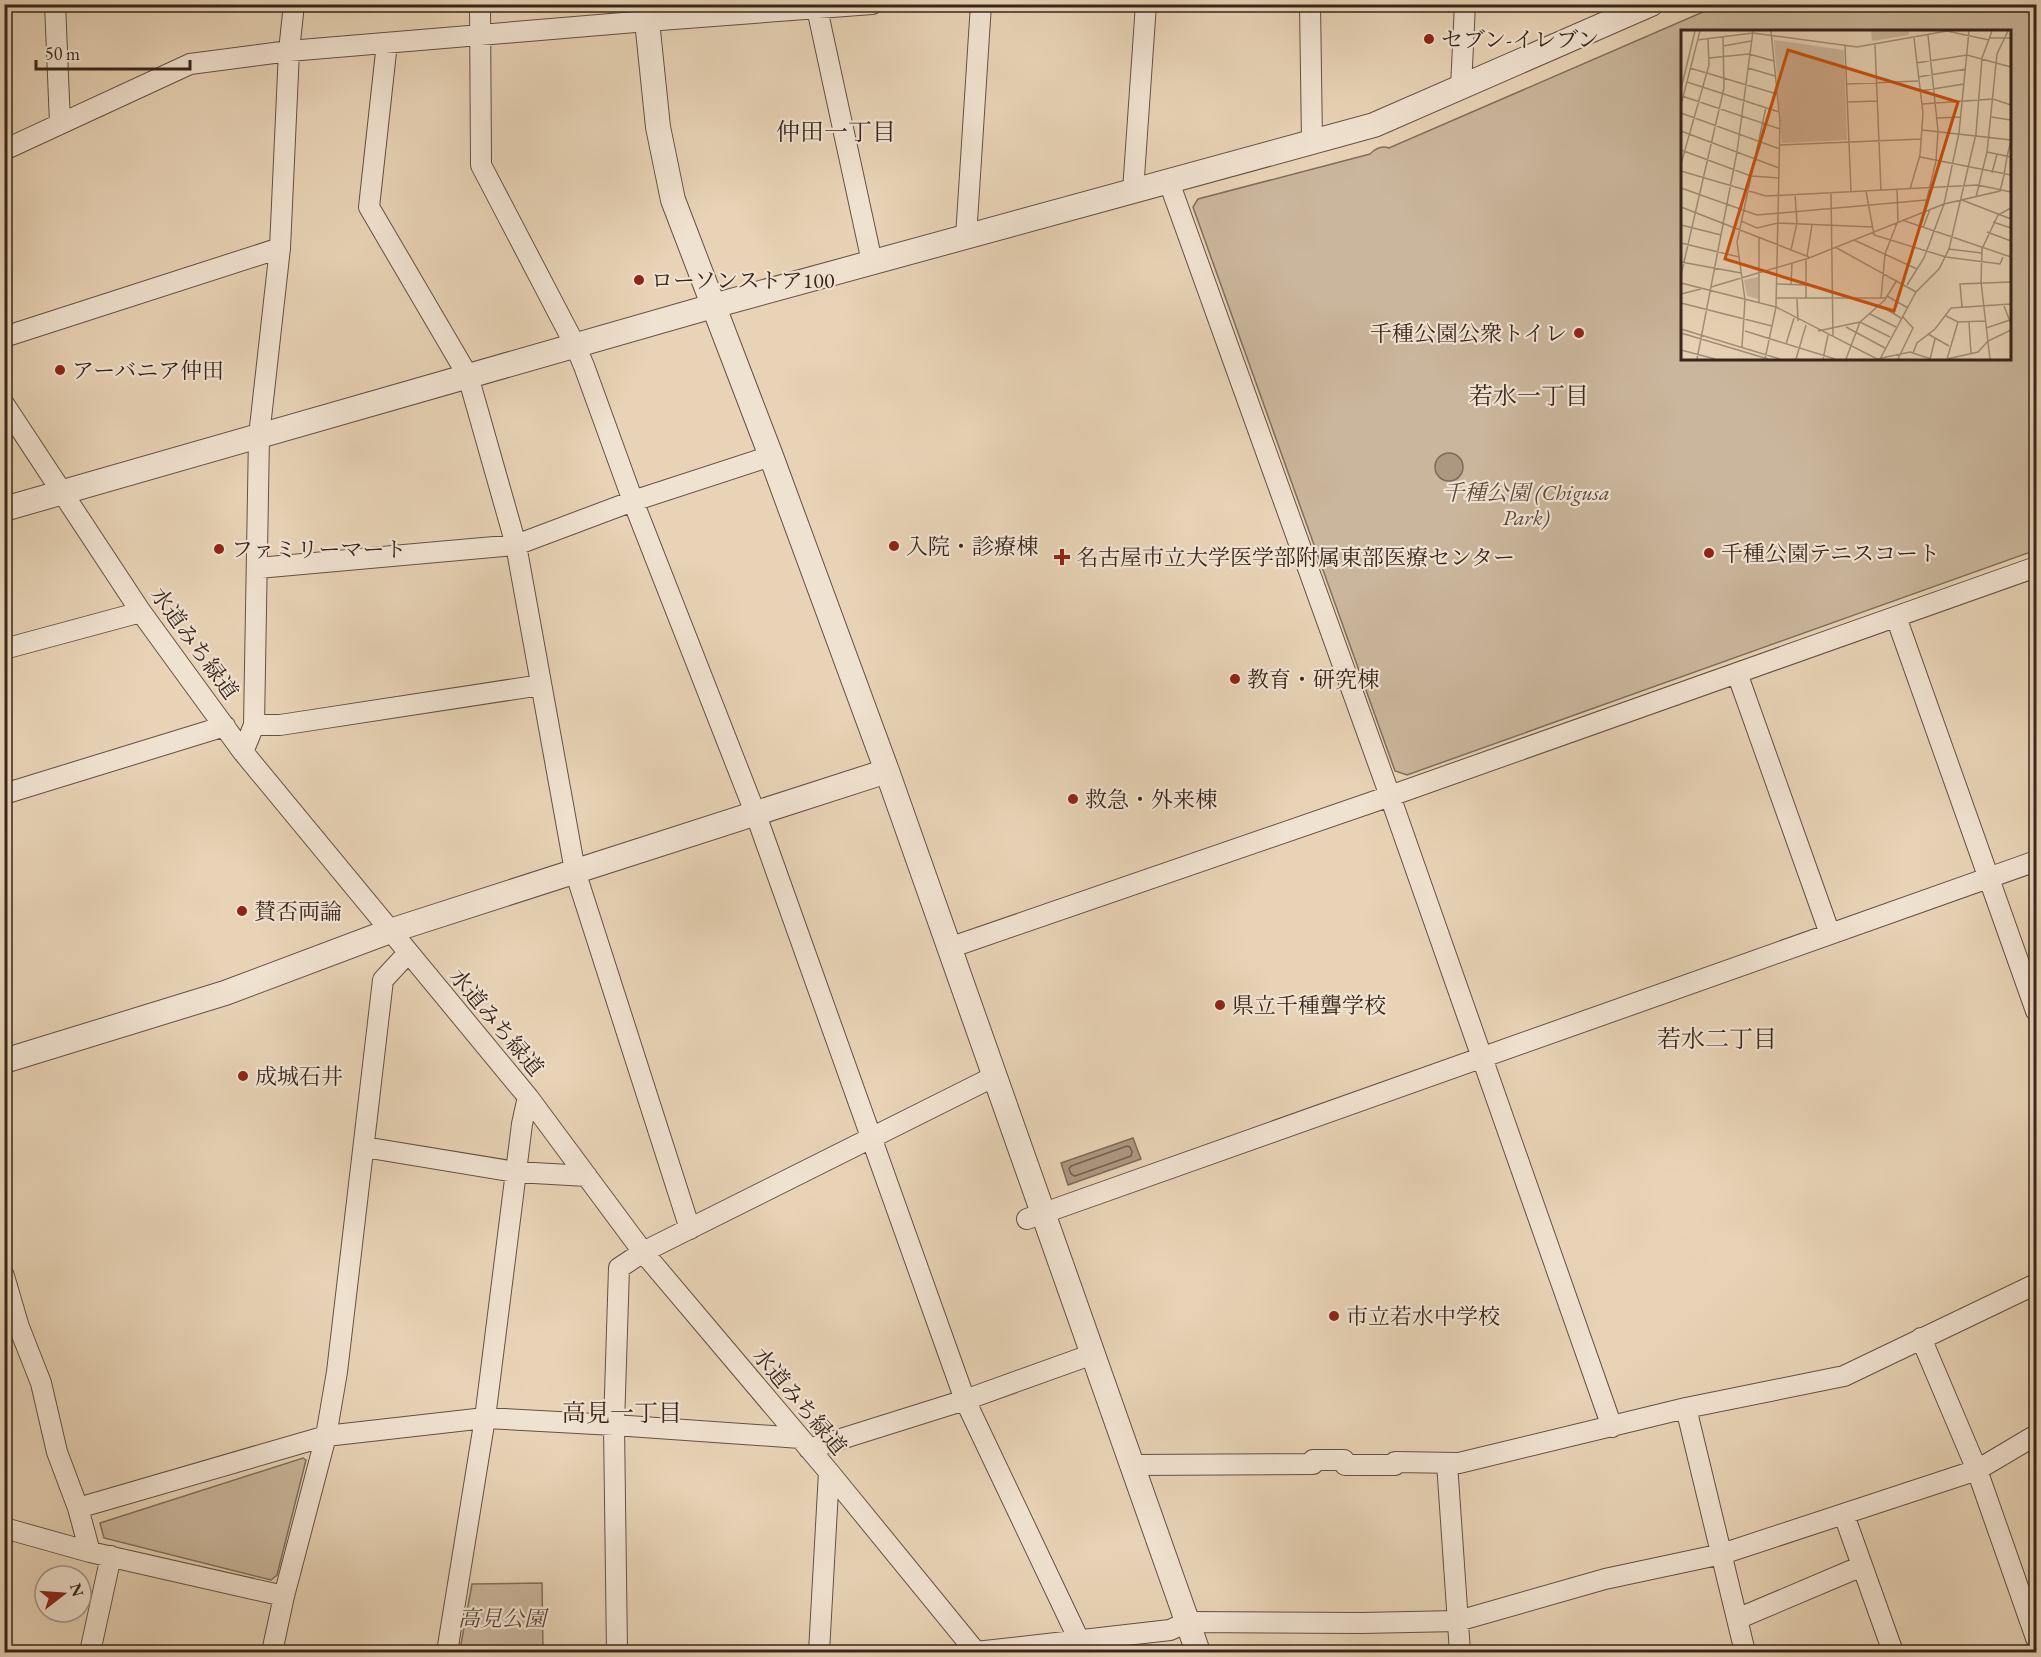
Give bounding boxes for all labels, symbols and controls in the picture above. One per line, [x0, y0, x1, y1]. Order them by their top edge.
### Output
place label: セブン-イレブン [1441, 25, 1599, 54]
inset map [1681, 30, 2011, 360]
marker: セブン-イレブン [1422, 32, 1436, 46]
scale bar [36, 33, 190, 71]
text: 50 m [45, 42, 80, 65]
district label: 仲田一丁目 [776, 116, 896, 147]
place label: ローソンストア100 [651, 266, 835, 295]
marker: ローソンストア100 [632, 273, 646, 287]
place label: 千種公園公衆トイレ [1370, 319, 1567, 348]
marker: 千種公園公衆トイレ [1572, 326, 1586, 340]
place label: アーバニア仲田 [72, 356, 224, 385]
marker: アーバニア仲田 [53, 363, 67, 377]
district label: 若水一丁目 [1469, 380, 1589, 411]
park label: 千種公園 (Chigusa Park) [1442, 478, 1610, 532]
place label: 入院・診療棟 [906, 532, 1038, 561]
place label: ファミリーマート [231, 535, 407, 564]
marker: 入院・診療棟 [887, 539, 901, 553]
place label: 千種公園テニスコート [1721, 539, 1940, 568]
marker: ファミリーマート [212, 542, 226, 556]
place label: 名古屋市立大学医学部附属東部医療センター [1076, 543, 1515, 572]
marker: 千種公園テニスコート [1702, 546, 1716, 560]
marker: 名古屋市立大学医学部附属東部医療センター [1053, 548, 1071, 566]
street label: 水道みち緑道 [144, 581, 245, 705]
place label: 教育・研究棟 [1247, 665, 1379, 694]
marker: 教育・研究棟 [1228, 672, 1242, 686]
place label: 救急・外来棟 [1085, 785, 1217, 814]
marker: 救急・外来棟 [1066, 792, 1080, 806]
place label: 賛否両論 [254, 897, 342, 926]
marker: 賛否両論 [235, 904, 249, 918]
street label: 水道みち緑道 [443, 962, 550, 1082]
place label: 県立千種聾学校 [1232, 991, 1386, 1020]
marker: 県立千種聾学校 [1213, 998, 1227, 1012]
district label: 若水二丁目 [1657, 1023, 1777, 1054]
place label: 成城石井 [255, 1062, 343, 1091]
marker: 成城石井 [236, 1069, 250, 1083]
place label: 市立若水中学校 [1346, 1302, 1500, 1331]
marker: 市立若水中学校 [1327, 1309, 1341, 1323]
street label: 水道みち緑道 [746, 1341, 853, 1461]
district label: 高見一丁目 [562, 1397, 682, 1428]
north arrow [33, 1564, 93, 1624]
text: N [65, 1580, 89, 1599]
park label: 高見公園 [458, 1604, 549, 1633]

